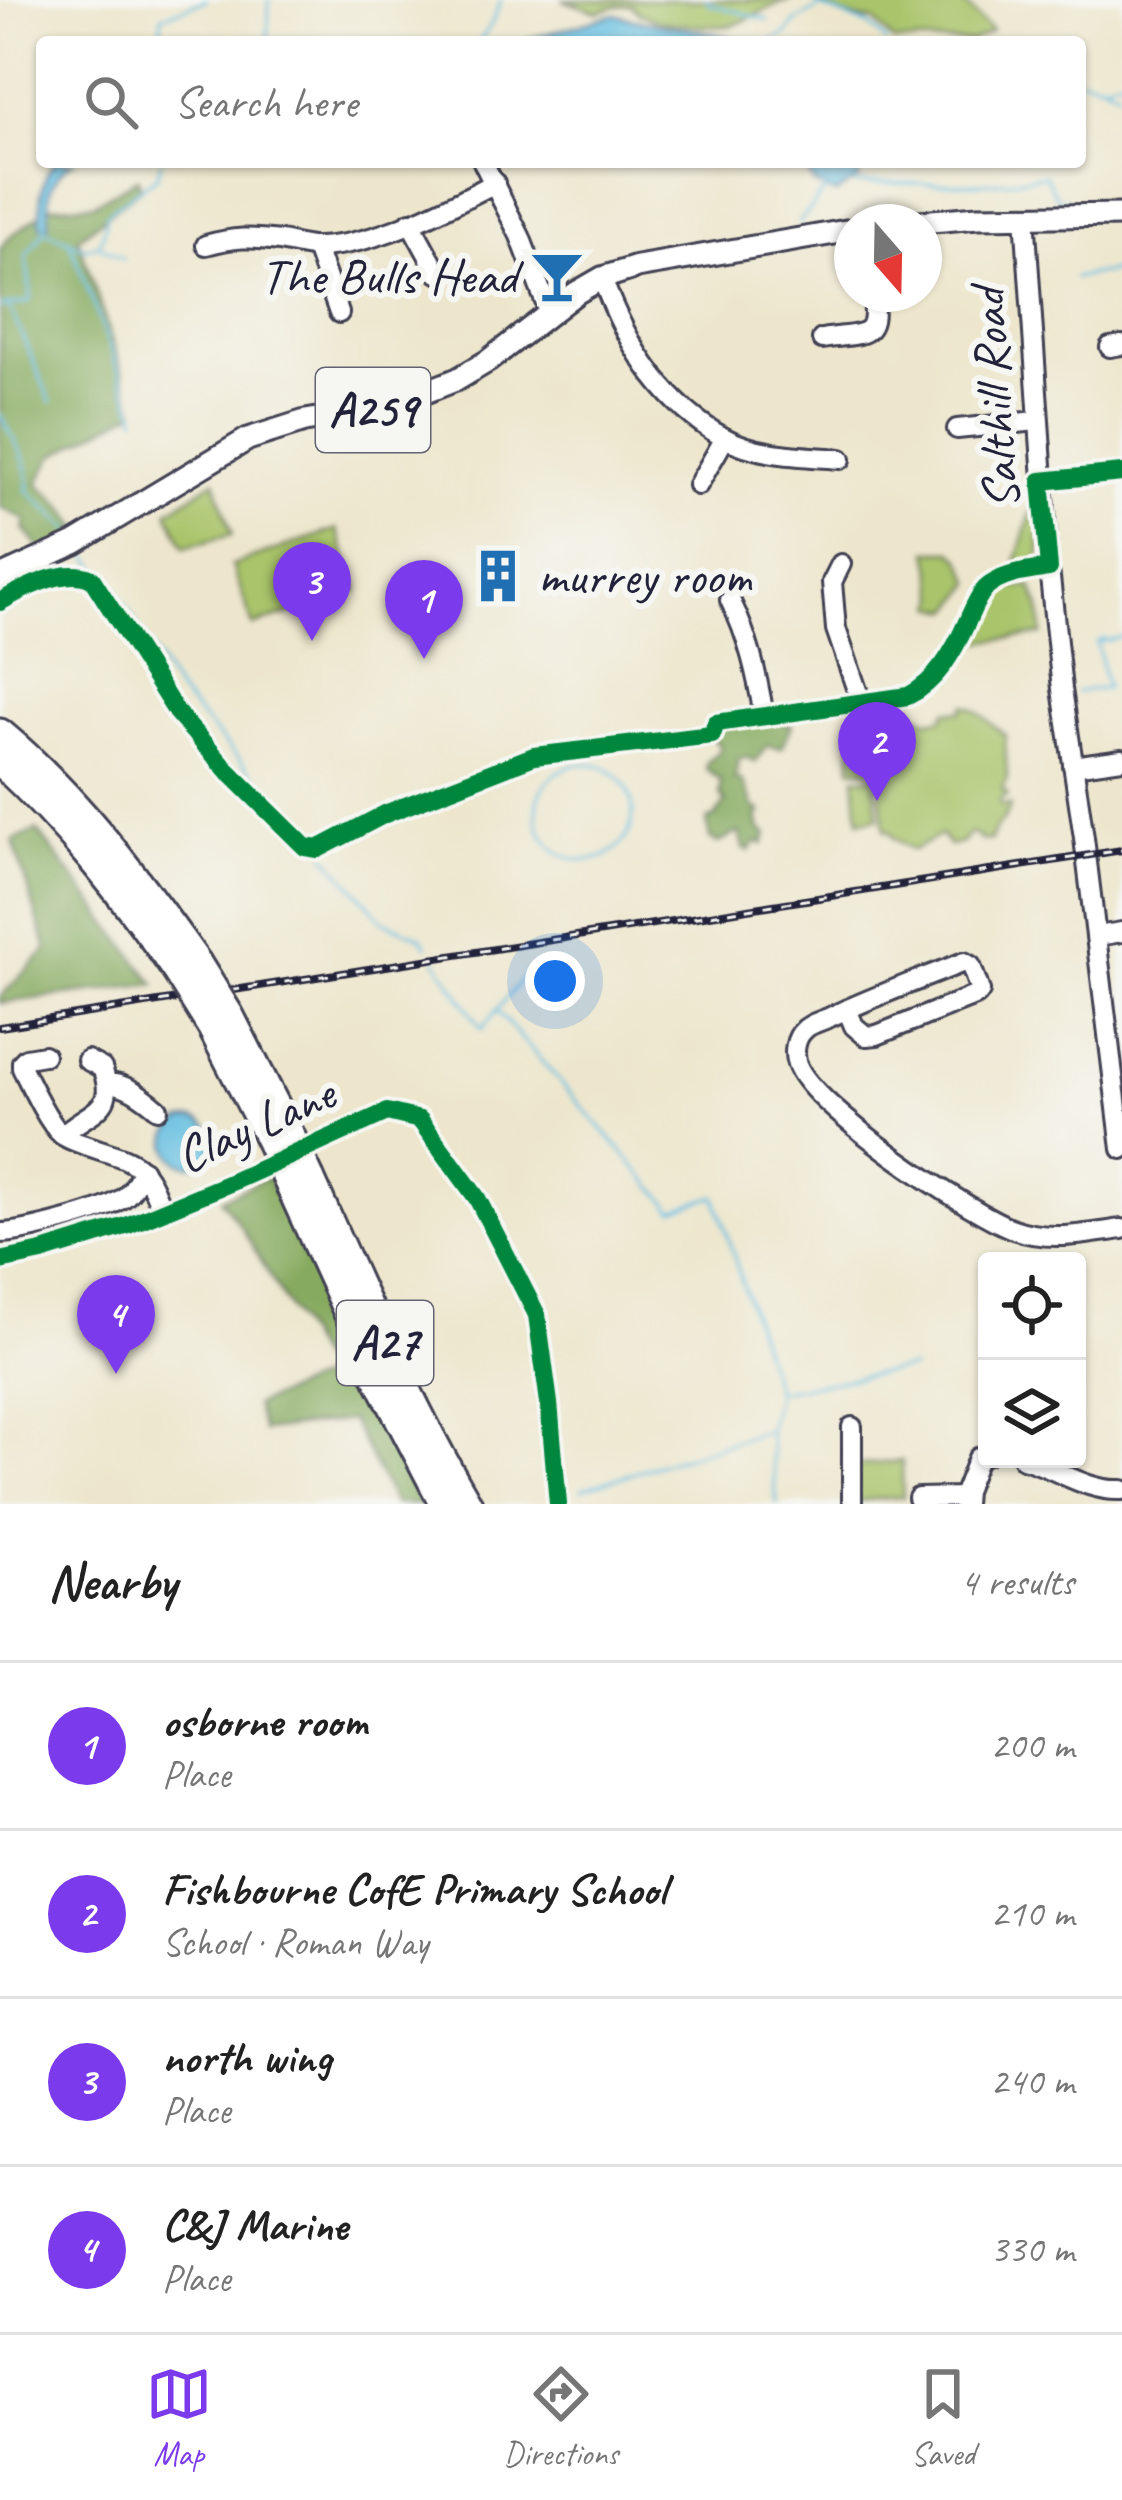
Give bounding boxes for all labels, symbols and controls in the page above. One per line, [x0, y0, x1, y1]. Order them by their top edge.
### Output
search box [36, 36, 1086, 168]
icon: search [78, 69, 144, 135]
text: Search here [174, 74, 357, 131]
north arrow [834, 204, 942, 312]
place label: The Bulls Head [260, 244, 525, 308]
bar icon: The Bulls Head [528, 247, 586, 305]
street label: Salthill Road [954, 279, 1034, 512]
road number: A259 [316, 368, 430, 452]
pin: 3 [273, 542, 351, 641]
place label: murrey room [538, 544, 753, 608]
building icon: murrey room [469, 547, 527, 605]
pin: 1 [385, 560, 463, 659]
pin: 2 [838, 702, 916, 801]
your location [525, 951, 585, 1011]
street label: Clay Lane [166, 1059, 347, 1187]
map controls [978, 1252, 1086, 1468]
button: locate [978, 1252, 1086, 1360]
pin: 4 [77, 1275, 155, 1374]
road number: A27 [337, 1301, 433, 1385]
button: layers [978, 1360, 1086, 1468]
text: Nearby [48, 1550, 176, 1614]
text: 4 results [960, 1558, 1074, 1607]
text: osborne room [162, 1693, 367, 1750]
text: 1 [78, 1721, 96, 1770]
text: 200 m [990, 1721, 1074, 1770]
text: Place [162, 1750, 230, 1799]
text: Fishbourne CofE Primary School [162, 1861, 666, 1918]
text: 2 [78, 1889, 96, 1938]
text: 210 m [990, 1889, 1074, 1938]
text: School · Roman Way [162, 1918, 428, 1967]
text: north wing [162, 2029, 331, 2086]
text: 3 [78, 2057, 96, 2106]
text: 240 m [990, 2057, 1074, 2106]
text: Place [162, 2086, 230, 2135]
text: C&J Marine [162, 2197, 348, 2254]
text: 4 [78, 2225, 96, 2274]
text: 330 m [990, 2225, 1074, 2274]
text: Place [162, 2254, 230, 2303]
tab: Map [146, 2361, 212, 2475]
tab: Directions [504, 2361, 618, 2475]
tab: Saved [910, 2361, 976, 2475]

